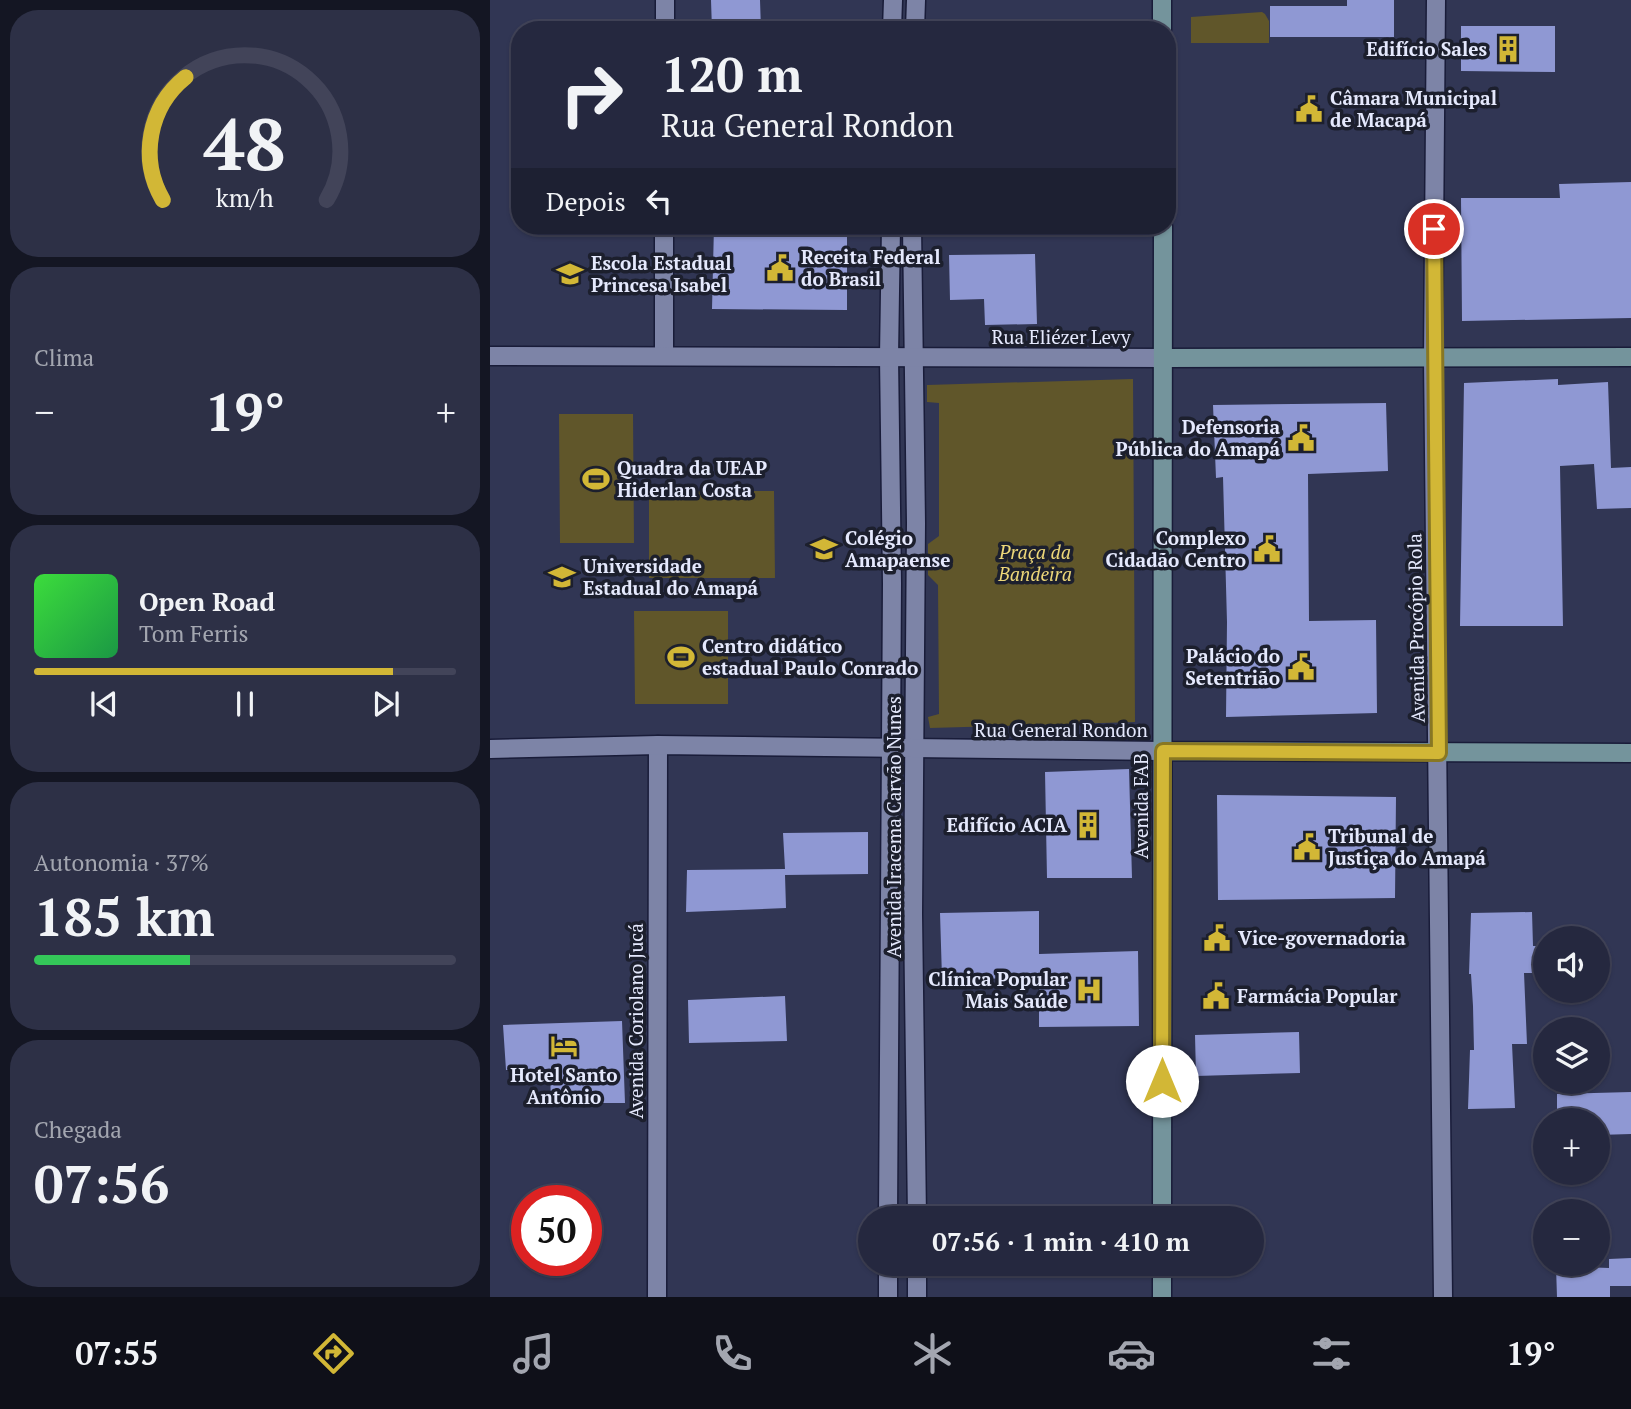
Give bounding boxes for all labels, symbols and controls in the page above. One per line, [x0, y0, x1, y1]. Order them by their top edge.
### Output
building icon: Edifício Sales [1493, 34, 1523, 64]
place label: Edifício Sales [1366, 36, 1487, 61]
text: 120 m [661, 41, 803, 106]
icon: right [546, 49, 637, 140]
place label: Câmara Municipal de Macapá [1330, 85, 1497, 132]
text: 48 [204, 94, 286, 191]
public building icon: Câmara Municipal de Macapá [1294, 94, 1324, 124]
text: Rua General Rondon [661, 104, 954, 146]
text: km/h [216, 181, 274, 214]
icon: left [640, 182, 678, 220]
text: Depois [546, 184, 626, 218]
pin [1404, 199, 1464, 259]
icon: arrive [1415, 210, 1453, 248]
place label: Receita Federal do Brasil [801, 244, 941, 291]
place label: Escola Estadual Princesa Isabel [591, 250, 732, 297]
public building icon: Receita Federal do Brasil [765, 253, 795, 283]
school or university icon: Escola Estadual Princesa Isabel [555, 259, 585, 289]
street label: Rua Eliézer Levy [991, 324, 1131, 349]
text: Clima [34, 342, 94, 373]
text: 19° [205, 377, 285, 446]
text: − [34, 387, 54, 437]
text: + [436, 387, 456, 437]
place label: Defensoria Pública do Amapá [1116, 414, 1280, 461]
public building icon: Defensoria Pública do Amapá [1286, 423, 1316, 453]
place label: Quadra da UEAP Hiderlan Costa [617, 455, 767, 502]
sports icon: Quadra da UEAP Hiderlan Costa [581, 464, 611, 494]
place label: Colégio Amapaense [845, 525, 950, 572]
place label: Complexo Cidadão Centro [1105, 525, 1246, 572]
street label: Avenida Procópio Rola [1401, 533, 1430, 723]
school or university icon: Colégio Amapaense [809, 534, 839, 564]
public building icon: Complexo Cidadão Centro [1252, 534, 1282, 564]
park label: Praça da Bandeira [997, 539, 1072, 586]
place label: Universidade Estadual do Amapá [583, 553, 759, 600]
school or university icon: Universidade Estadual do Amapá [547, 562, 577, 592]
text: Open Road [139, 584, 275, 618]
text: Tom Ferris [139, 618, 249, 649]
place label: Centro didático estadual Paulo Conrado [702, 633, 918, 680]
sports icon: Centro didático estadual Paulo Conrado [666, 642, 696, 672]
place label: Palácio do Setentrião [1185, 643, 1280, 690]
public building icon: Palácio do Setentrião [1286, 652, 1316, 682]
icon: previous [85, 685, 123, 723]
icon: pause [226, 685, 264, 723]
icon: next [367, 685, 405, 723]
street label: Avenida Iracema Carvão Nunes [881, 696, 906, 958]
street label: Rua General Rondon [974, 717, 1148, 742]
street label: Avenida FAB [1128, 753, 1153, 859]
building icon: Edifício ACIA [1073, 810, 1103, 840]
place label: Edifício ACIA [947, 812, 1067, 837]
place label: Tribunal de Justiça do Amapá [1328, 823, 1486, 870]
public building icon: Tribunal de Justiça do Amapá [1292, 832, 1322, 862]
text: Autonomia · 37% [34, 847, 209, 878]
text: 185 km [34, 882, 215, 951]
street label: Avenida Coriolano Jucá [623, 923, 648, 1119]
public building icon: Vice-governadoria [1202, 923, 1232, 953]
place label: Vice-governadoria [1238, 925, 1406, 950]
map controls [1533, 926, 1610, 1276]
button: sound [1533, 926, 1610, 1003]
place label: Clínica Popular Mais Saúde [928, 966, 1069, 1013]
hospital icon: Clínica Popular Mais Saúde [1074, 975, 1104, 1005]
public building icon: Farmácia Popular [1201, 981, 1231, 1011]
place label: Farmácia Popular [1237, 983, 1398, 1008]
button: layers [1533, 1017, 1610, 1094]
hotel icon: Hotel Santo Antônio [549, 1031, 579, 1061]
position arrow [1125, 1044, 1199, 1118]
place label: Hotel Santo Antônio [510, 1062, 618, 1109]
button: + [1533, 1108, 1610, 1185]
text: Chegada [34, 1114, 122, 1145]
text: 07:56 [34, 1149, 169, 1218]
speed limit sign: 50 [511, 1185, 602, 1276]
button: − [1533, 1199, 1610, 1276]
text: 07:56 · 1 min · 410 m [932, 1224, 1190, 1258]
icon: directions [309, 1329, 358, 1378]
icon: music [509, 1329, 558, 1378]
icon: phone [708, 1329, 757, 1378]
icon: climate [908, 1329, 957, 1378]
icon: car [1107, 1329, 1156, 1378]
icon: filters [1307, 1329, 1356, 1378]
text: 07:55 [75, 1332, 159, 1374]
text: 19° [1506, 1332, 1556, 1374]

